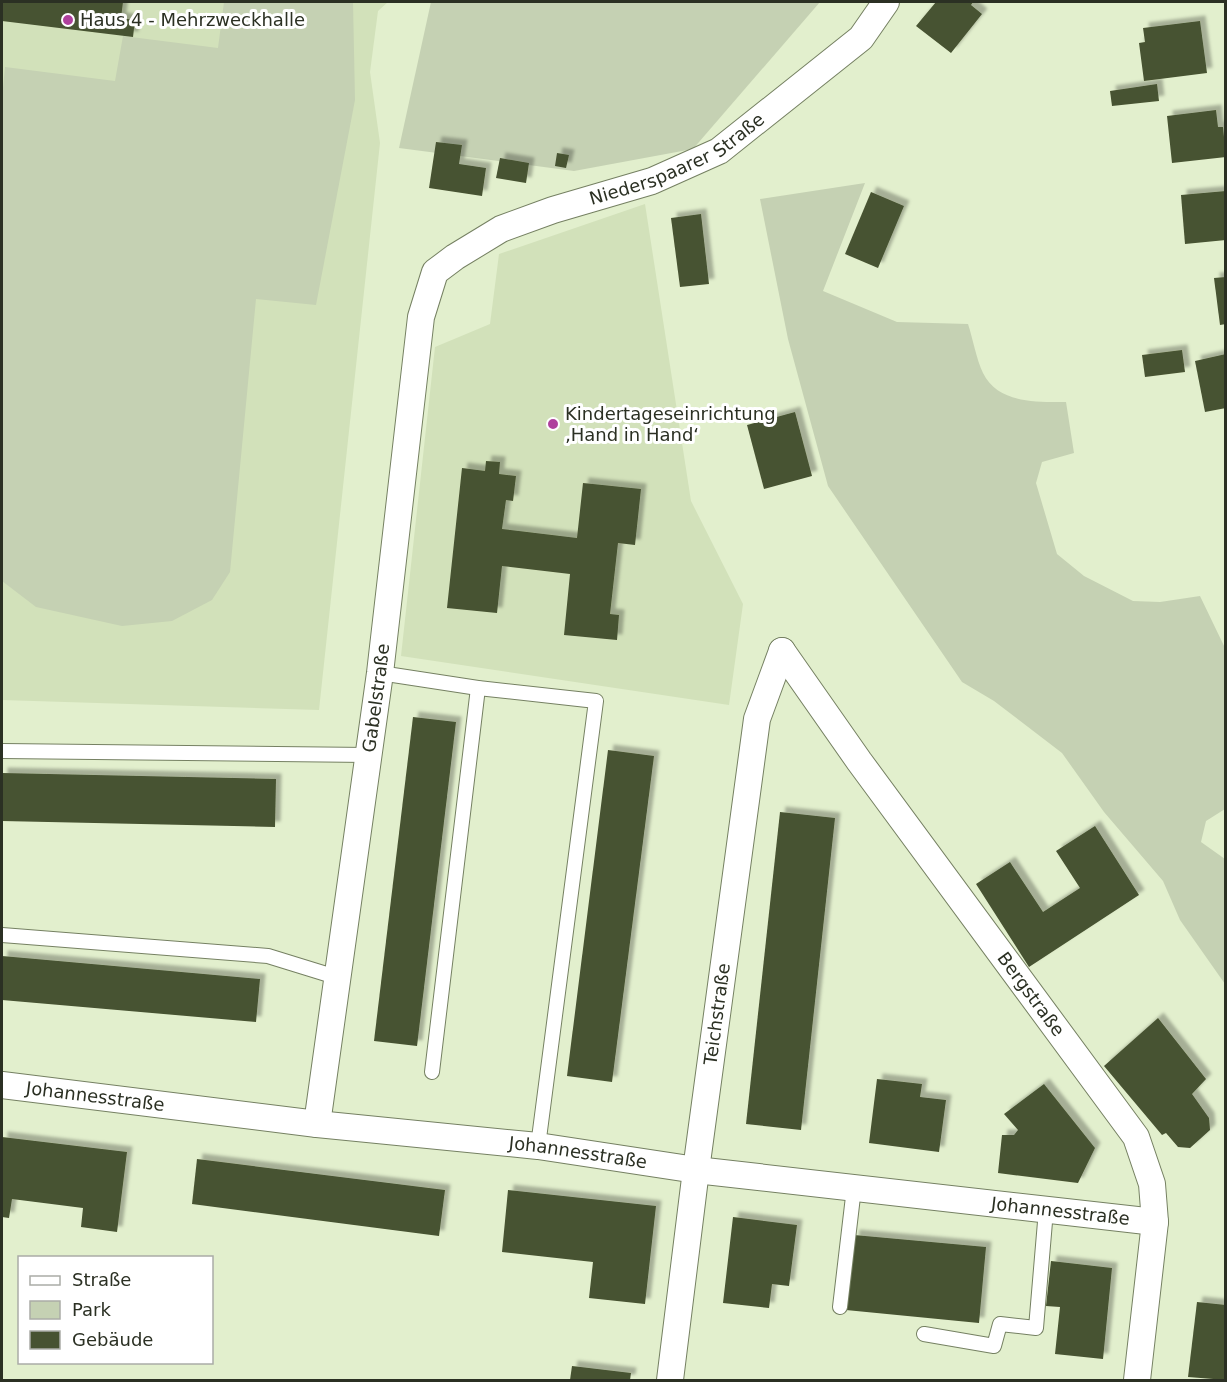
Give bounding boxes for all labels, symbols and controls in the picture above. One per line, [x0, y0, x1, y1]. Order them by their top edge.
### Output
place label: Haus 4 - Mehrzweckhalle [80, 9, 305, 30]
marker: Haus 4 - Mehrzweckhalle [61, 13, 75, 27]
street label: Niederspaarer Straße [587, 108, 768, 209]
place label: Kindertageseinrichtung ‚Hand in Hand‘ [565, 403, 776, 445]
marker: Kindertageseinrichtung ‚Hand in Hand‘ [546, 417, 560, 431]
street label: Gabelstraße [358, 642, 393, 754]
street label: Bergstraße [993, 948, 1069, 1040]
street label: Teichstraße [699, 962, 734, 1067]
street label: Johannesstraße [24, 1077, 166, 1115]
street label: Johannesstraße [507, 1132, 649, 1172]
street label: Johannesstraße [989, 1192, 1131, 1229]
legend [18, 1256, 213, 1364]
text: Straße [72, 1269, 131, 1290]
text: Park [72, 1299, 111, 1320]
text: Gebäude [72, 1329, 153, 1350]

